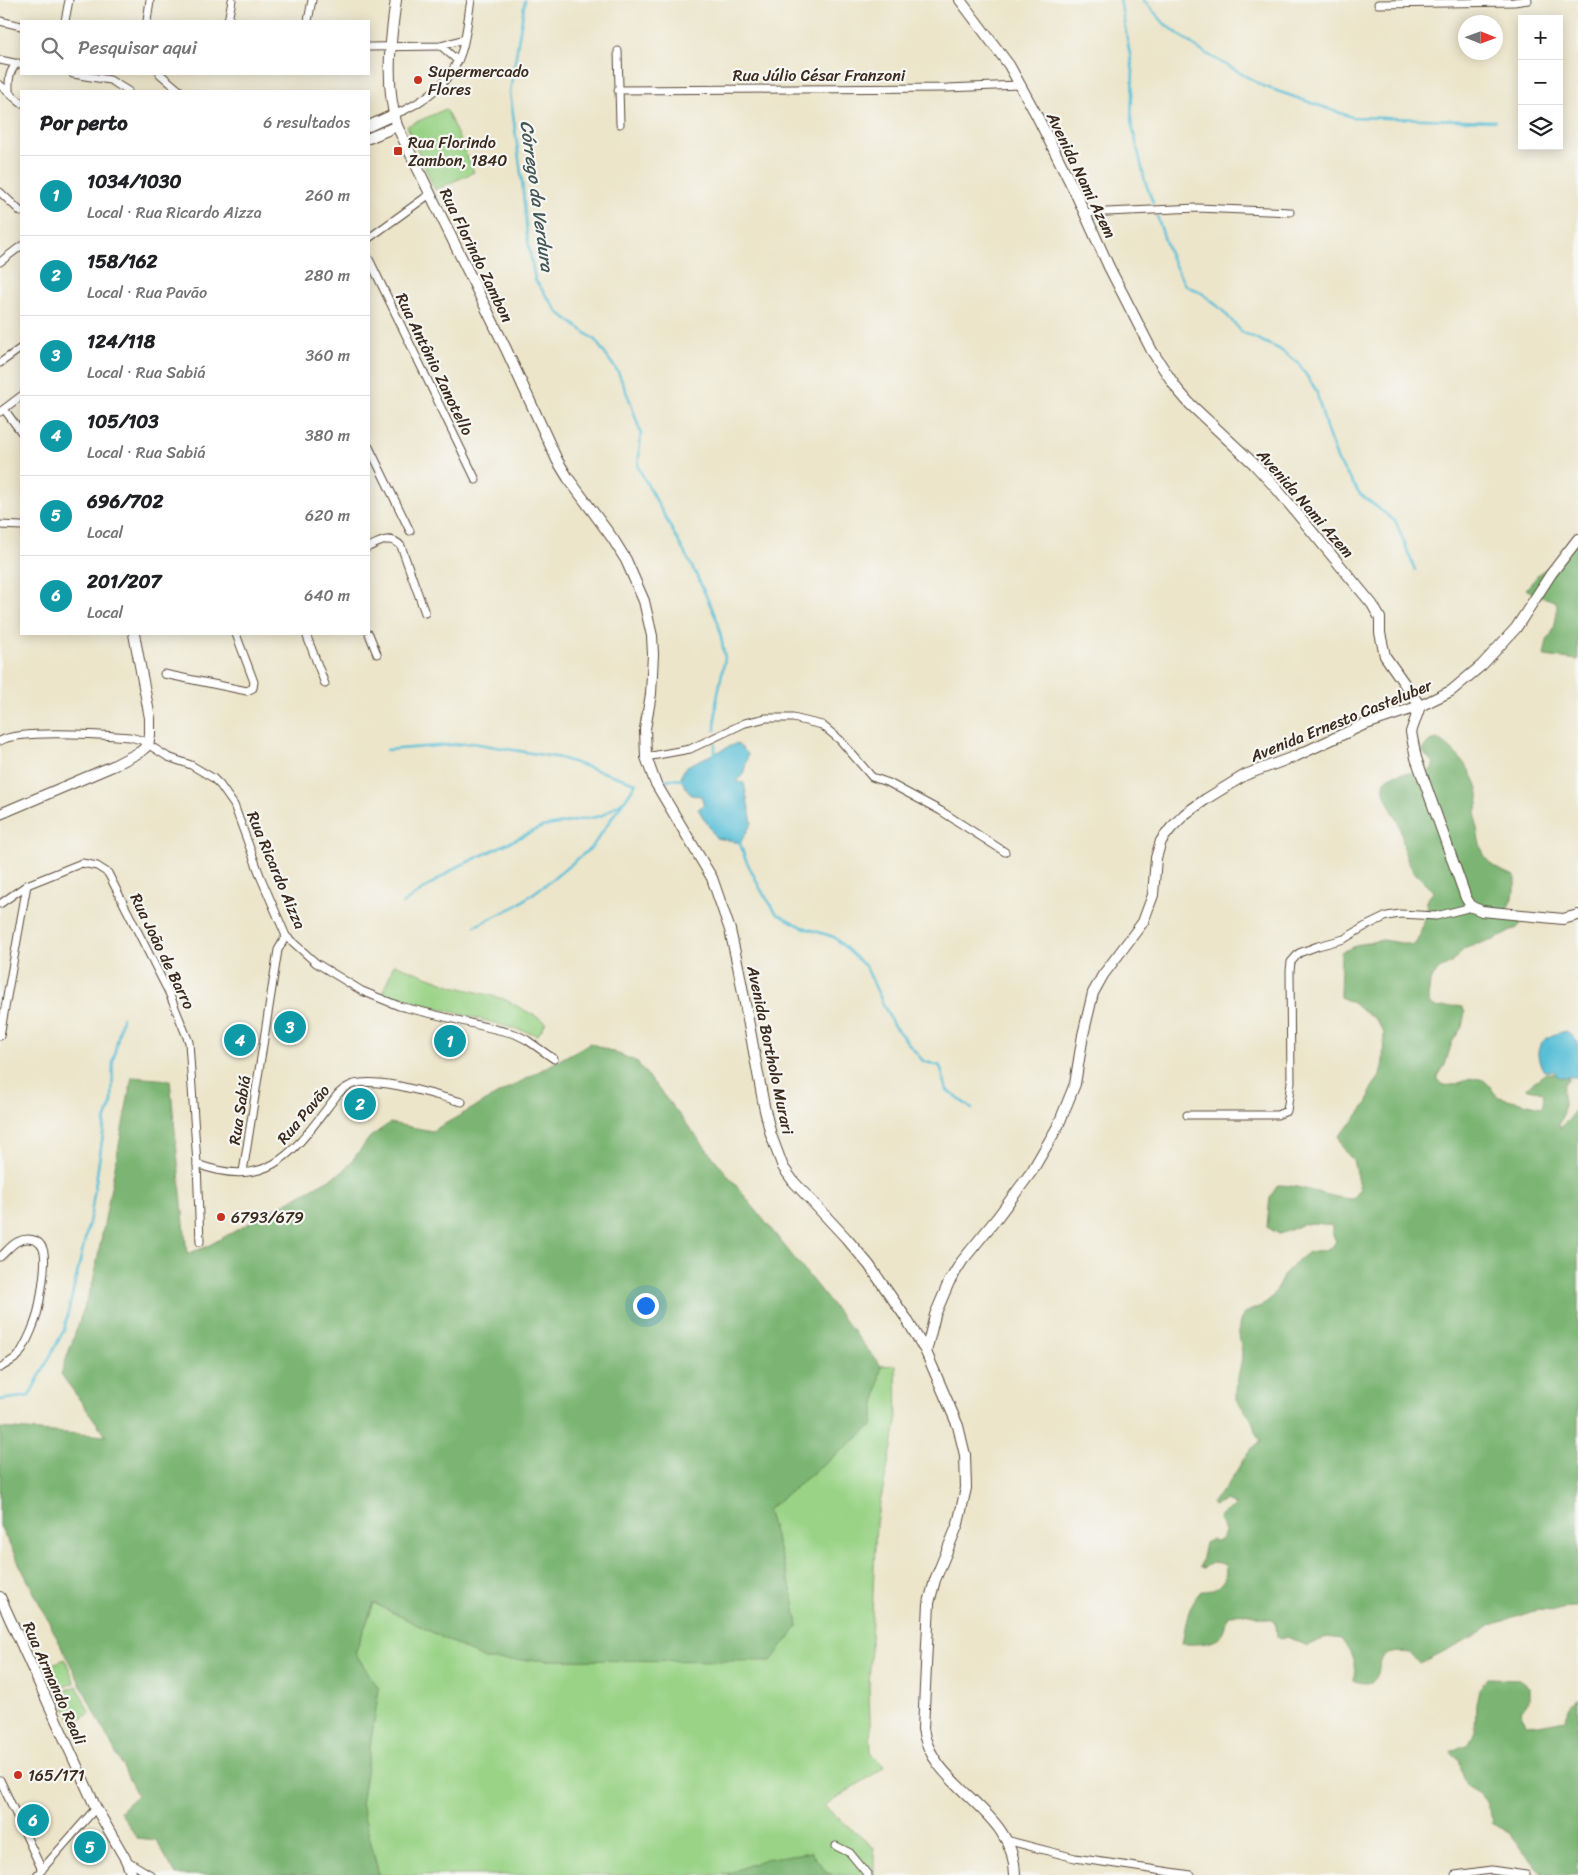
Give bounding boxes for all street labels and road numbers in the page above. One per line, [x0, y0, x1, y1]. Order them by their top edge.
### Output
street label: Rua Júlio César Franzoni [733, 61, 906, 90]
street label: Avenida Nami Azem [1038, 106, 1125, 244]
street label: Rua Florindo Zambon [431, 183, 522, 328]
street label: Rua Antônio Zanotello [387, 288, 482, 441]
street label: Avenida Nami Azem [1249, 441, 1362, 565]
street label: Avenida Ernesto Casteluber [1245, 670, 1438, 771]
street label: Rua Ricardo Aizza [239, 807, 315, 934]
street label: Rua João de Barro [122, 888, 203, 1014]
street label: Avenida Bortholo Murari [738, 962, 803, 1138]
street label: Rua Sabiá [220, 1073, 259, 1147]
street label: Rua Pavão [269, 1078, 337, 1151]
street label: Rua Armando Reali [14, 1617, 95, 1750]

